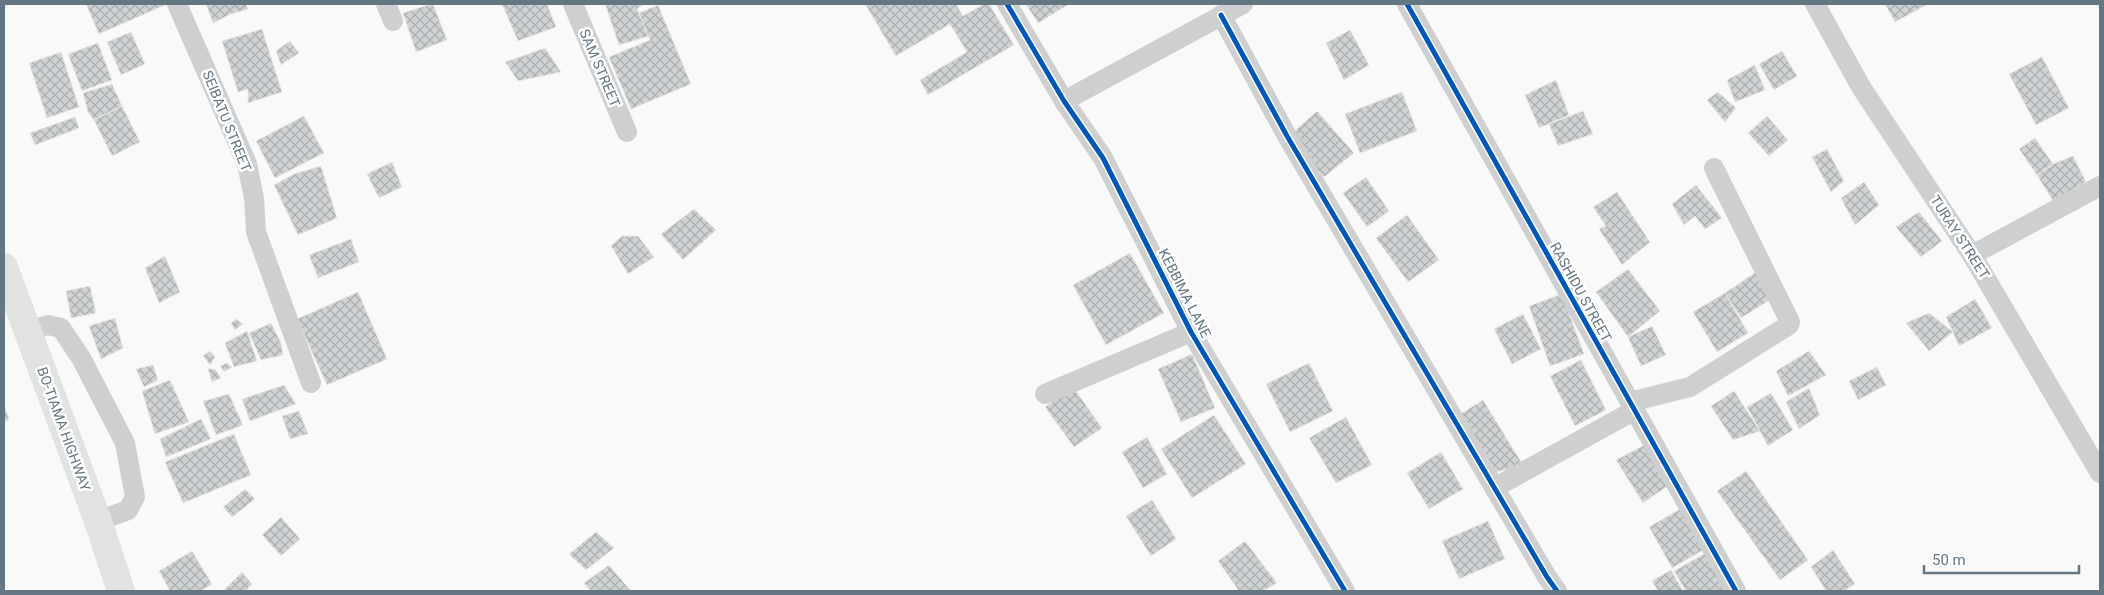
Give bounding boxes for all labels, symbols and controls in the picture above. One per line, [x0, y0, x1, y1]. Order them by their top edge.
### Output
street label: SAM STREET [576, 27, 624, 110]
street label: SEIBATU STREET [199, 68, 255, 175]
street label: TURAY STREET [1927, 192, 1993, 282]
street label: RASHIDU STREET [1547, 239, 1615, 345]
street label: KEBBIMA LANE [1156, 246, 1214, 340]
street label: BO-TIAMA HIGHWAY [34, 365, 94, 494]
scale bar [1924, 542, 2079, 574]
text: 50 m [1932, 551, 1966, 569]

